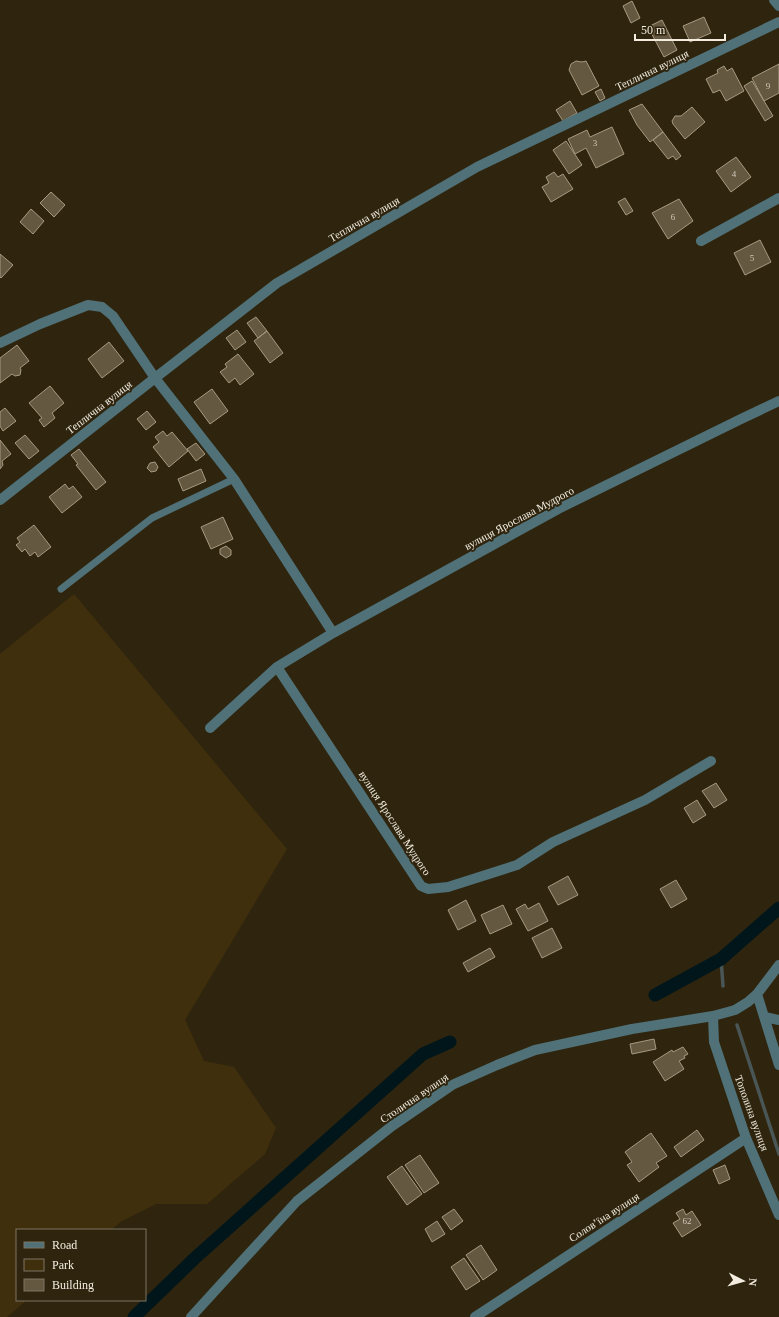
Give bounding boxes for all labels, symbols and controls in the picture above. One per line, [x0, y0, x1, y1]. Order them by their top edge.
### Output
scale bar [635, 16, 725, 42]
text: 50 m [641, 23, 666, 37]
street label: Теплична вулиця [614, 47, 690, 93]
house number: 9 [766, 81, 771, 91]
house number: 3 [593, 138, 598, 148]
house number: 4 [732, 169, 737, 179]
street label: Теплична вулиця [327, 194, 401, 244]
house number: 6 [671, 212, 676, 222]
house number: 5 [750, 253, 755, 263]
street label: Теплична вулиця [64, 378, 134, 436]
street label: вулиця Ярослава Мудрого [462, 484, 576, 552]
street label: вулиця Ярослава Мудрого [357, 769, 434, 878]
street label: Столична вулиця [378, 1071, 450, 1125]
street label: Тополина вулиця [733, 1074, 771, 1152]
street label: Соловʼїна вулиця [567, 1190, 641, 1244]
house number: 62 [683, 1216, 692, 1226]
legend [16, 1229, 146, 1301]
text: Road [52, 1238, 77, 1252]
text: Park [52, 1258, 74, 1272]
north arrow [723, 1261, 763, 1301]
text: N [747, 1277, 759, 1287]
text: Building [52, 1278, 94, 1292]

